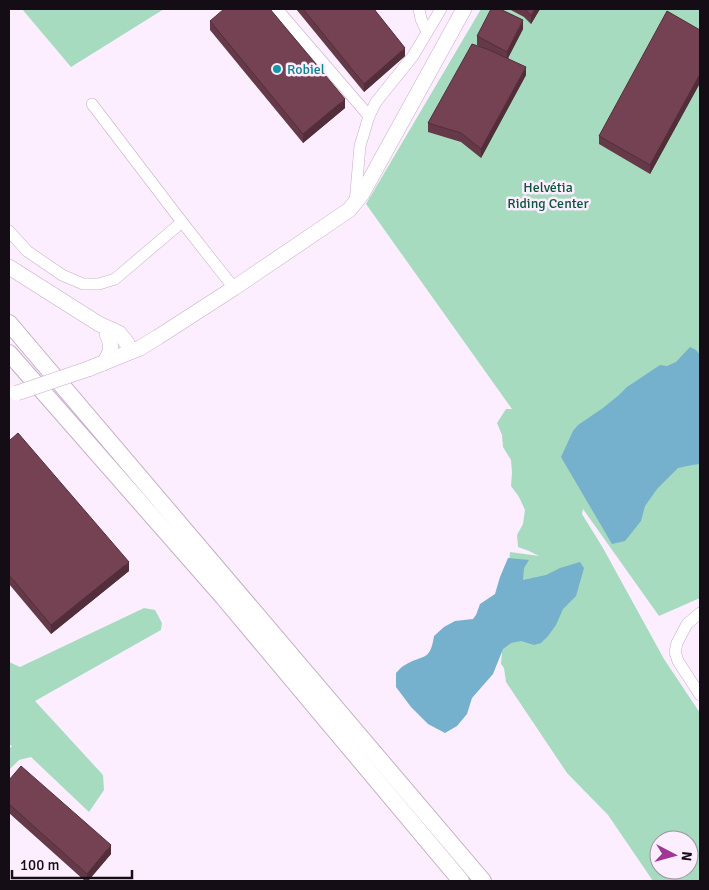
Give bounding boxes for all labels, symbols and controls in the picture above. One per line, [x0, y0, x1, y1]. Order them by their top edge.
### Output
place label: Robiel [287, 61, 325, 78]
marker: Robiel [271, 63, 283, 75]
park label: Helvétia Riding Center [507, 179, 590, 212]
north arrow [649, 830, 699, 880]
scale bar [12, 848, 132, 880]
text: N [677, 851, 695, 862]
text: 100 m [20, 856, 60, 874]

